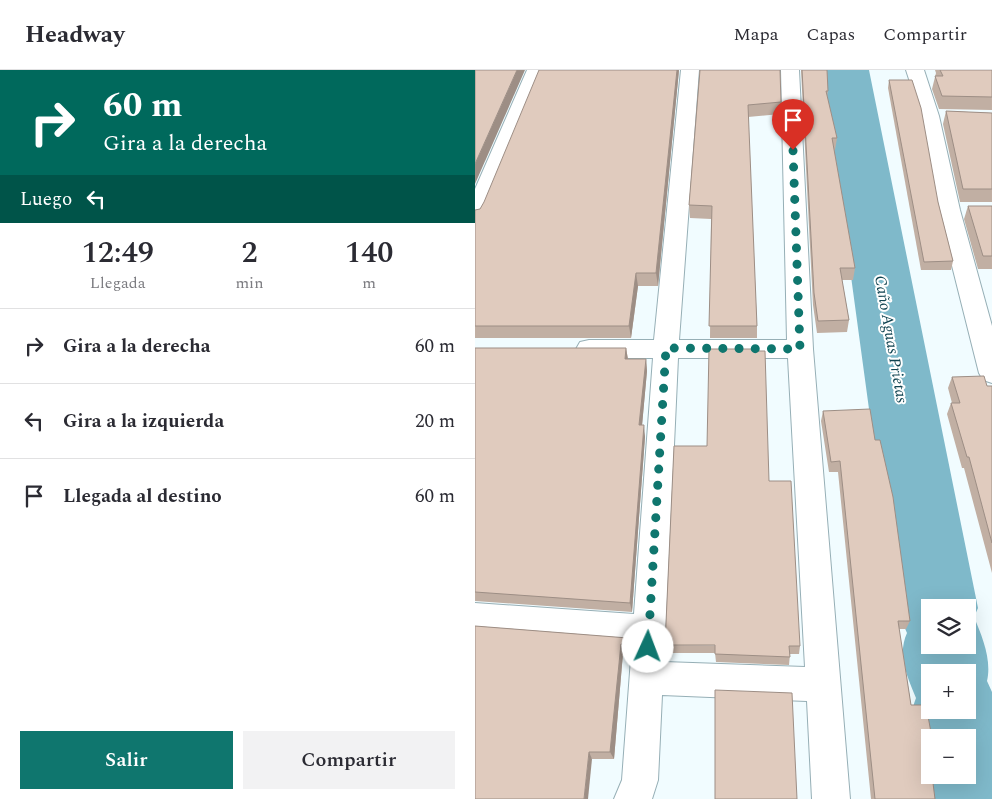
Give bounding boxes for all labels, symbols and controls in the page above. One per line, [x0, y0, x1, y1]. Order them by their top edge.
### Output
text: Headway [25, 17, 125, 53]
text: Mapa [733, 21, 779, 48]
text: Capas [807, 21, 855, 48]
text: Compartir [883, 21, 967, 48]
text: 60 m [103, 79, 183, 132]
icon: right [20, 90, 85, 155]
pin [772, 99, 814, 150]
icon: arrive [779, 106, 807, 134]
text: Gira a la derecha [103, 127, 267, 160]
text: Luego [20, 185, 72, 214]
icon: left [82, 185, 110, 213]
text: 12:49 [82, 230, 154, 276]
text: 2 [241, 230, 257, 276]
text: 140 [345, 230, 393, 276]
text: Llegada [90, 271, 146, 295]
text: min [235, 271, 263, 295]
text: m [362, 271, 376, 295]
water label: Caño Aguas Prietas [868, 274, 914, 405]
icon: right [20, 332, 48, 360]
text: Gira a la derecha [63, 332, 210, 361]
text: 60 m [415, 332, 455, 361]
icon: left [20, 407, 48, 435]
text: Gira a la izquierda [63, 407, 224, 436]
text: 20 m [415, 407, 455, 436]
icon: arrive [20, 482, 48, 510]
text: Llegada al destino [63, 482, 222, 511]
text: 60 m [415, 482, 455, 511]
map controls [921, 599, 976, 784]
button: layers [921, 599, 976, 654]
position arrow [621, 620, 673, 672]
button: + [921, 664, 976, 719]
button: − [921, 729, 976, 784]
button: Salir [20, 731, 233, 789]
button: Compartir [243, 731, 455, 789]

